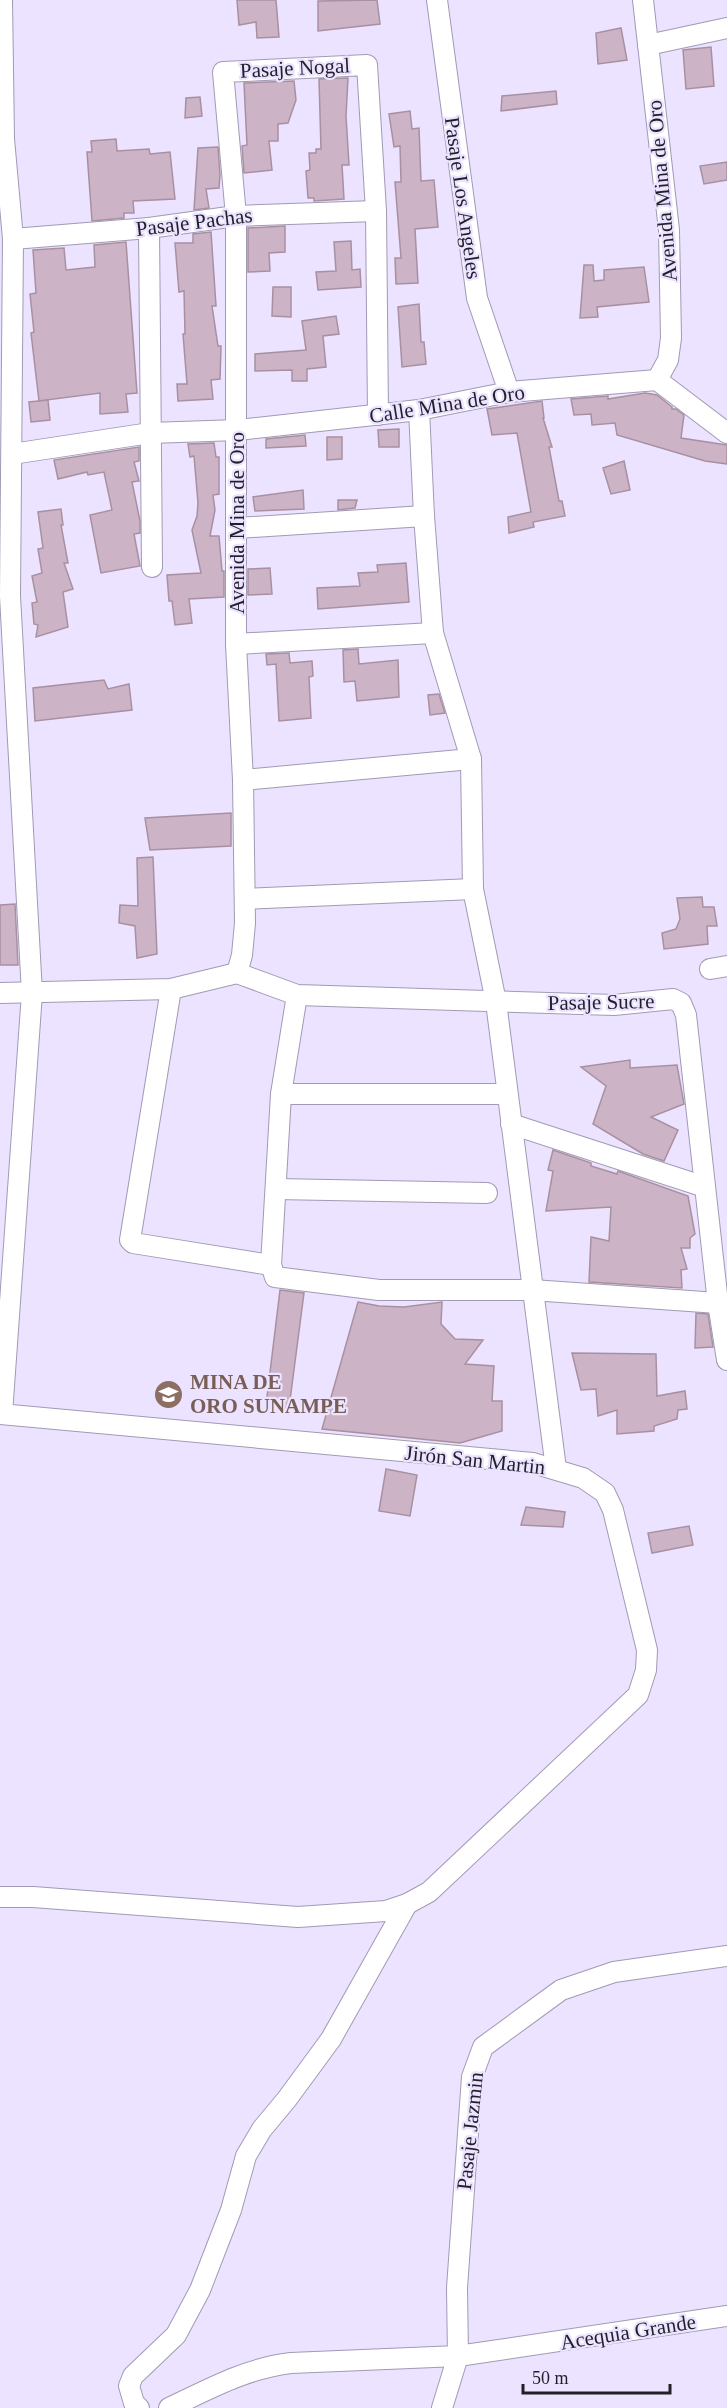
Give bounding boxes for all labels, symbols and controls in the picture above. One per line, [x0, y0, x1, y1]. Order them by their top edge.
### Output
street label: Pasaje Nogal [239, 53, 351, 83]
street label: Avenida Mina de Oro [642, 99, 682, 283]
street label: Pasaje Los Angeles [440, 115, 486, 281]
street label: Pasaje Pachas [134, 203, 254, 241]
street label: Calle Mina de Oro [368, 380, 526, 428]
street label: Avenida Mina de Oro [225, 432, 249, 614]
street label: Pasaje Sucre [547, 989, 655, 1015]
place label: MINA DE ORO SUNAMPE [190, 1370, 347, 1418]
school or university icon: MINA DE ORO SUNAMPE [153, 1378, 185, 1410]
street label: Jirón San Martin [404, 1441, 547, 1479]
street label: Pasaje Jazmin [452, 2070, 488, 2191]
street label: Acequia Grande [558, 2309, 698, 2355]
scale bar [523, 2357, 670, 2395]
text: 50 m [532, 2368, 569, 2388]

